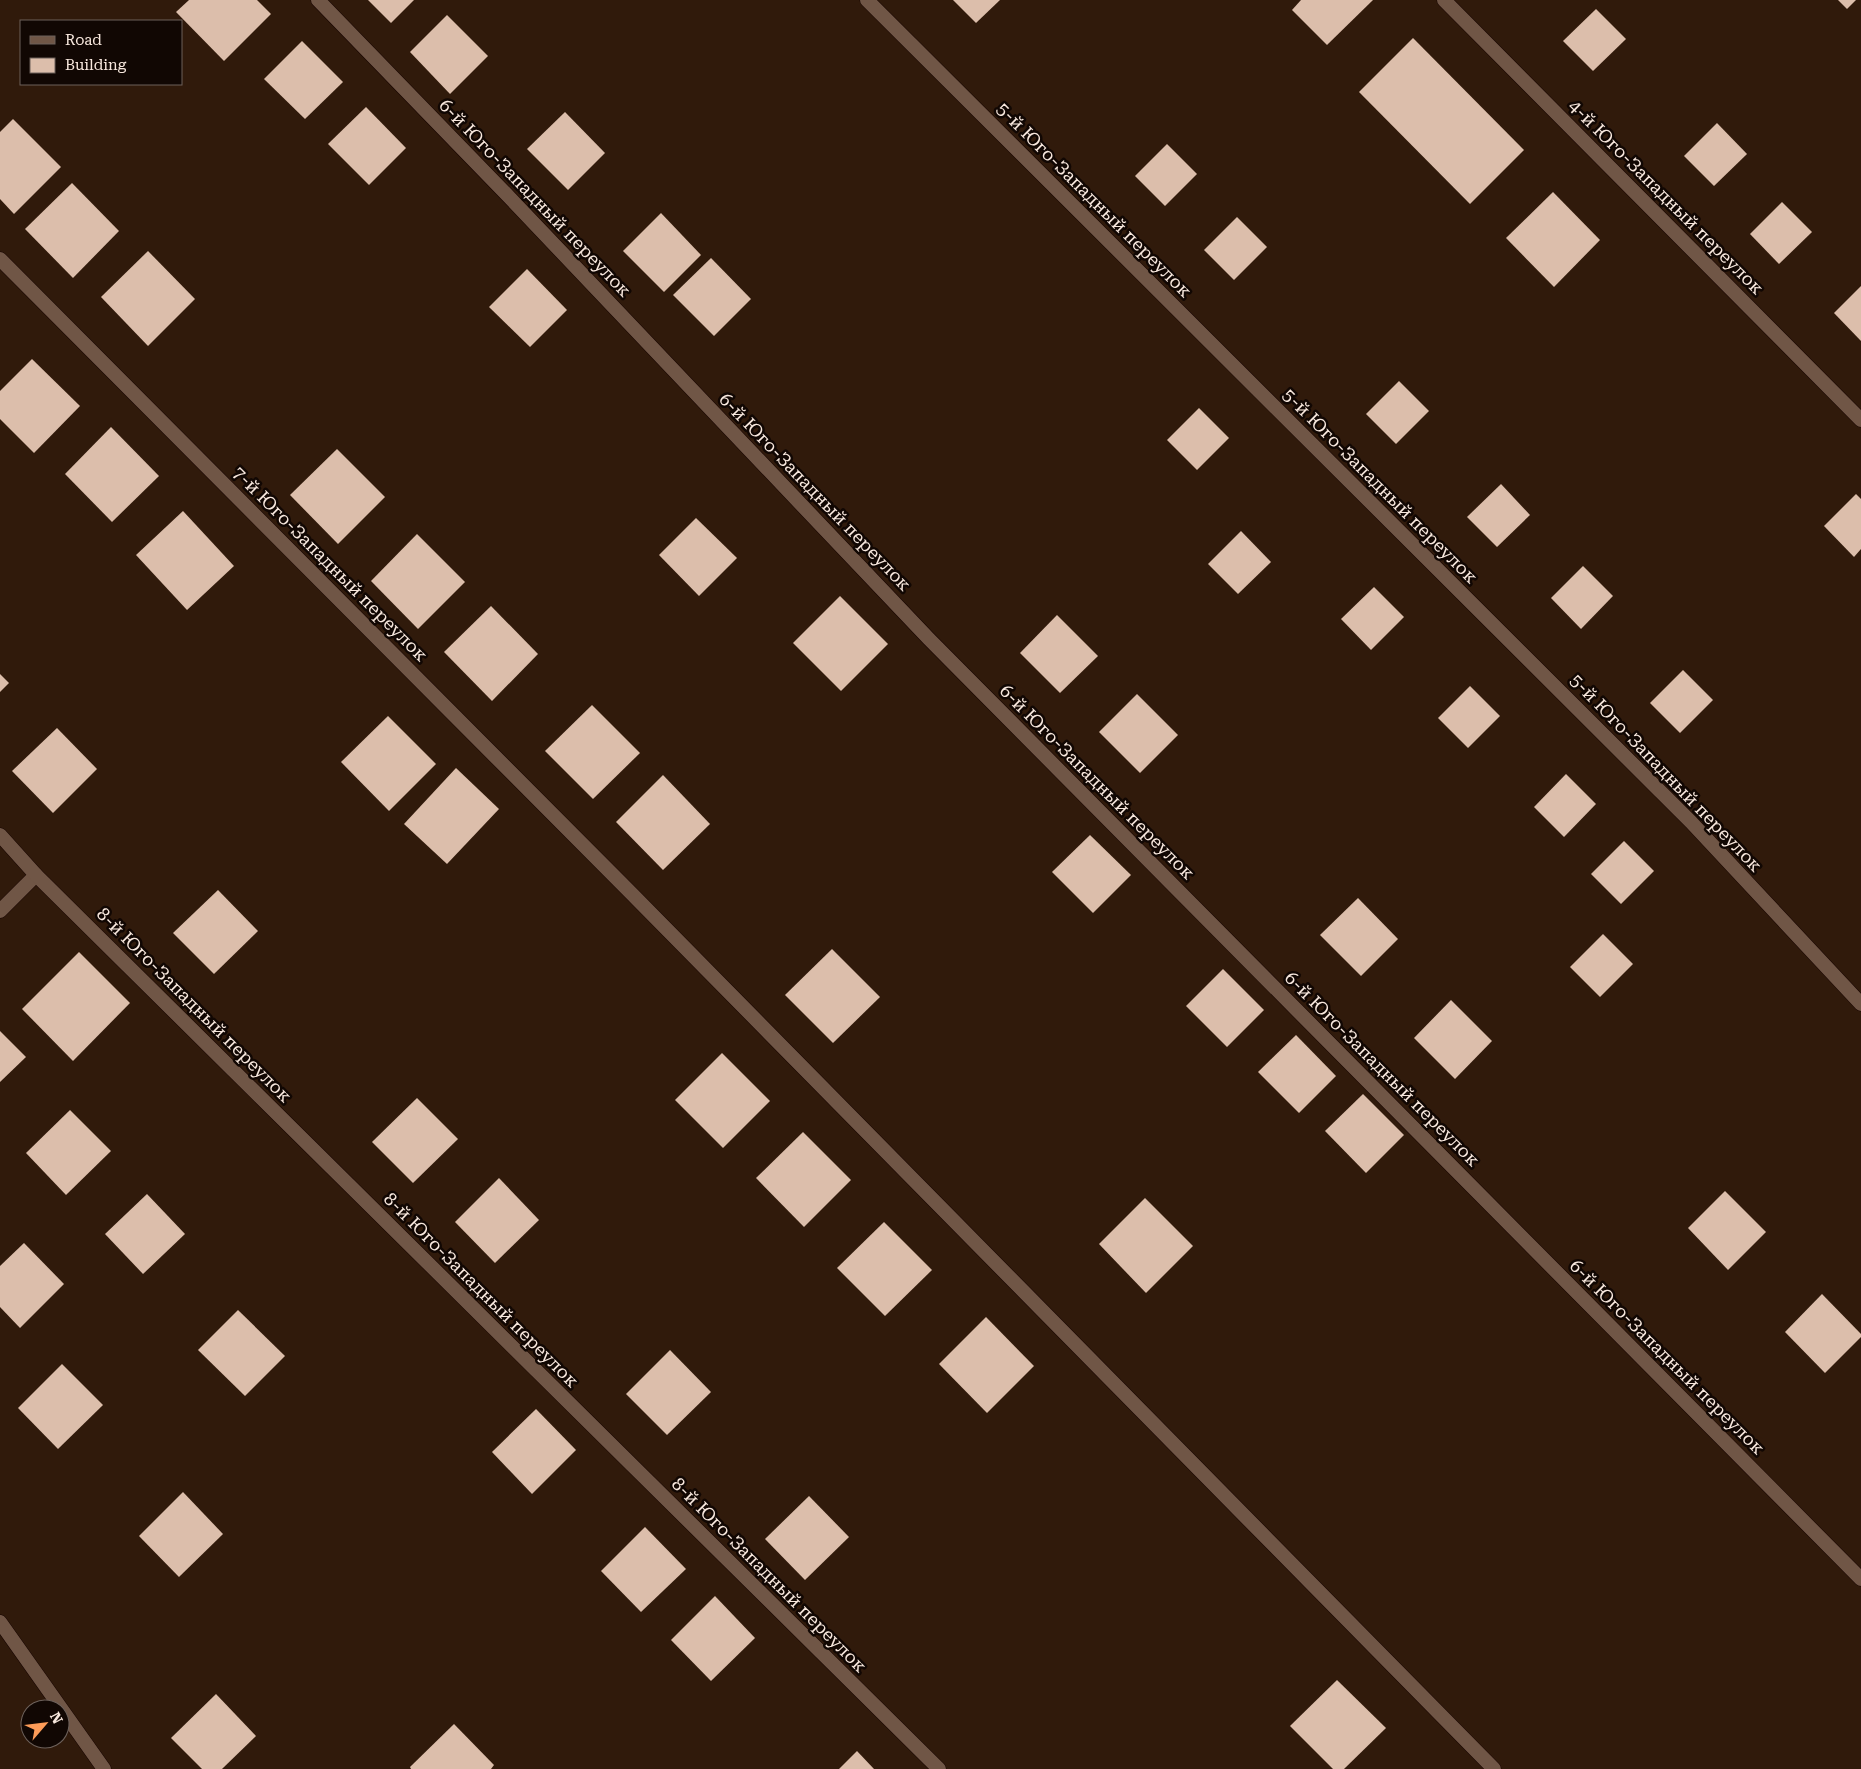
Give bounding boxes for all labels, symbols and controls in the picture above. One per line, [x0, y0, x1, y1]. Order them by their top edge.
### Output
legend [20, 20, 182, 85]
text: Road [65, 31, 102, 49]
text: Building [65, 56, 127, 74]
street label: 6-й Юго-Западный переулок [435, 94, 635, 301]
street label: 4-й Юго-Западный переулок [1565, 95, 1768, 298]
street label: 5-й Юго-Западный переулок [993, 98, 1196, 301]
street label: 5-й Юго-Западный переулок [1279, 384, 1482, 587]
street label: 6-й Юго-Западный переулок [715, 388, 915, 595]
street label: 7-й Юго-Западный переулок [229, 462, 432, 665]
street label: 5-й Юго-Западный переулок [1566, 669, 1766, 876]
street label: 6-й Юго-Западный переулок [996, 680, 1199, 883]
street label: 8-й Юго-Западный переулок [93, 903, 296, 1106]
street label: 6-й Юго-Западный переулок [1281, 967, 1484, 1170]
street label: 8-й Юго-Западный переулок [380, 1188, 583, 1391]
street label: 6-й Юго-Западный переулок [1566, 1255, 1769, 1458]
street label: 8-й Юго-Западный переулок [668, 1473, 871, 1676]
north arrow [20, 1699, 70, 1749]
text: N [47, 1709, 66, 1727]

